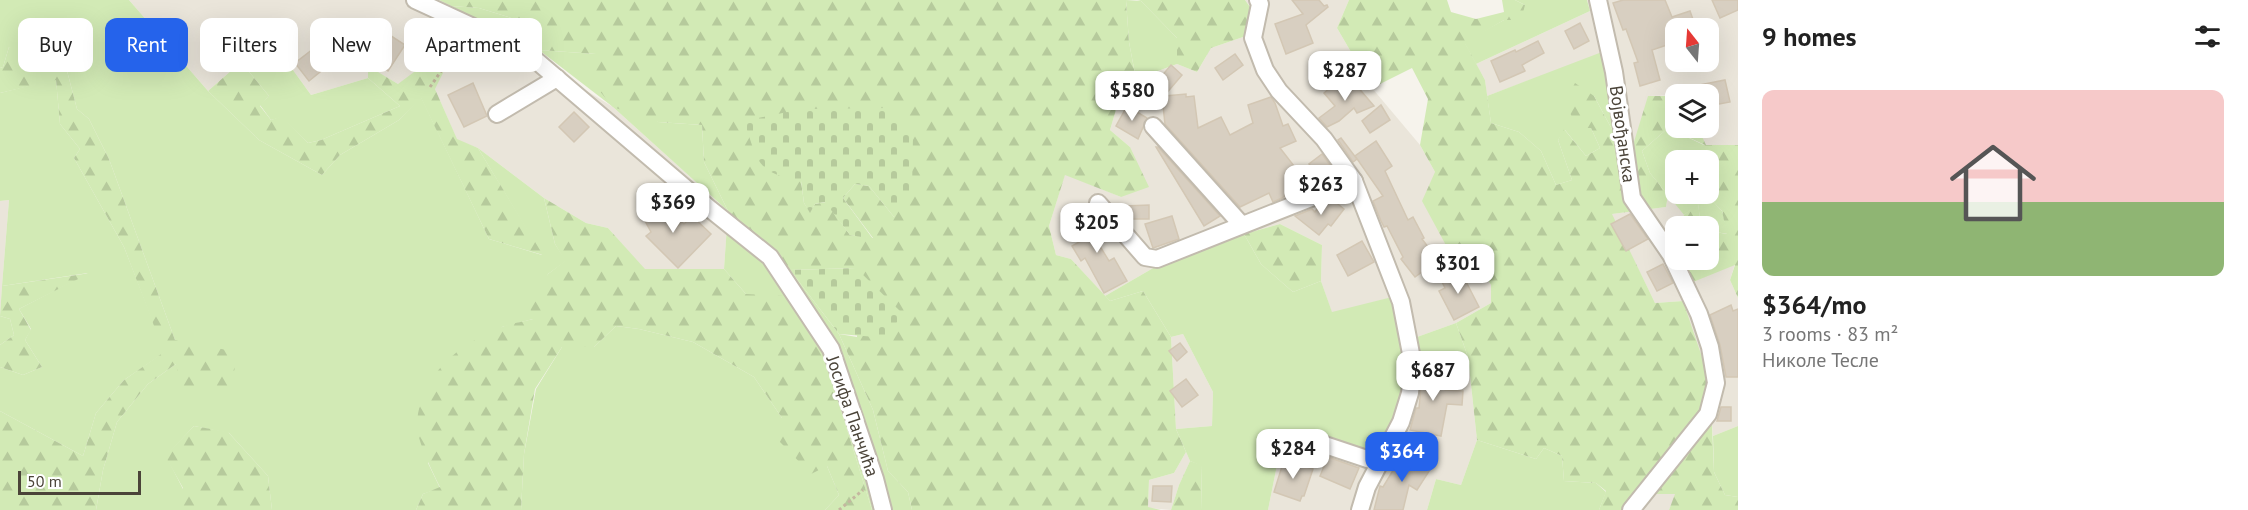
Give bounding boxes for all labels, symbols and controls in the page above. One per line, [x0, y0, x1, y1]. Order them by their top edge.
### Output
chip: Buy [18, 18, 93, 72]
chip: Rent [105, 18, 188, 72]
chip: Filters [200, 18, 298, 72]
chip: New [310, 18, 392, 72]
chip: Apartment [404, 18, 542, 72]
north arrow [1665, 18, 1719, 72]
map controls [1665, 18, 1719, 270]
text: 9 homes [1762, 20, 1857, 53]
icon: filters [2191, 20, 2224, 53]
pin: $287 [1309, 51, 1381, 102]
text: $287 [1322, 57, 1368, 83]
pin: $580 [1096, 71, 1168, 122]
text: $580 [1109, 77, 1155, 103]
street label: Војвођанска [1605, 84, 1641, 184]
button: layers [1665, 84, 1719, 138]
icon: home [1939, 129, 2047, 237]
button: + [1665, 150, 1719, 204]
pin: $263 [1285, 165, 1357, 216]
text: $263 [1298, 171, 1344, 197]
pin: $369 [637, 183, 709, 234]
text: $369 [650, 189, 696, 215]
pin: $205 [1061, 203, 1133, 254]
text: $205 [1074, 209, 1120, 235]
button: − [1665, 216, 1719, 270]
pin: $301 [1422, 244, 1494, 295]
text: $301 [1435, 250, 1481, 276]
text: $364/mo [1762, 288, 1866, 321]
text: 3 rooms · 83 m² [1762, 321, 1898, 347]
text: Николе Тесле [1762, 347, 1879, 373]
street label: Јосифа Панчића [821, 351, 885, 480]
pin: $687 [1397, 351, 1469, 402]
text: $687 [1410, 357, 1456, 383]
pin: $284 [1257, 429, 1329, 480]
pin: $364 [1366, 432, 1438, 483]
text: $284 [1270, 435, 1316, 461]
text: $364 [1379, 438, 1425, 464]
scale bar [18, 468, 141, 496]
text: 50 m [27, 471, 62, 491]

